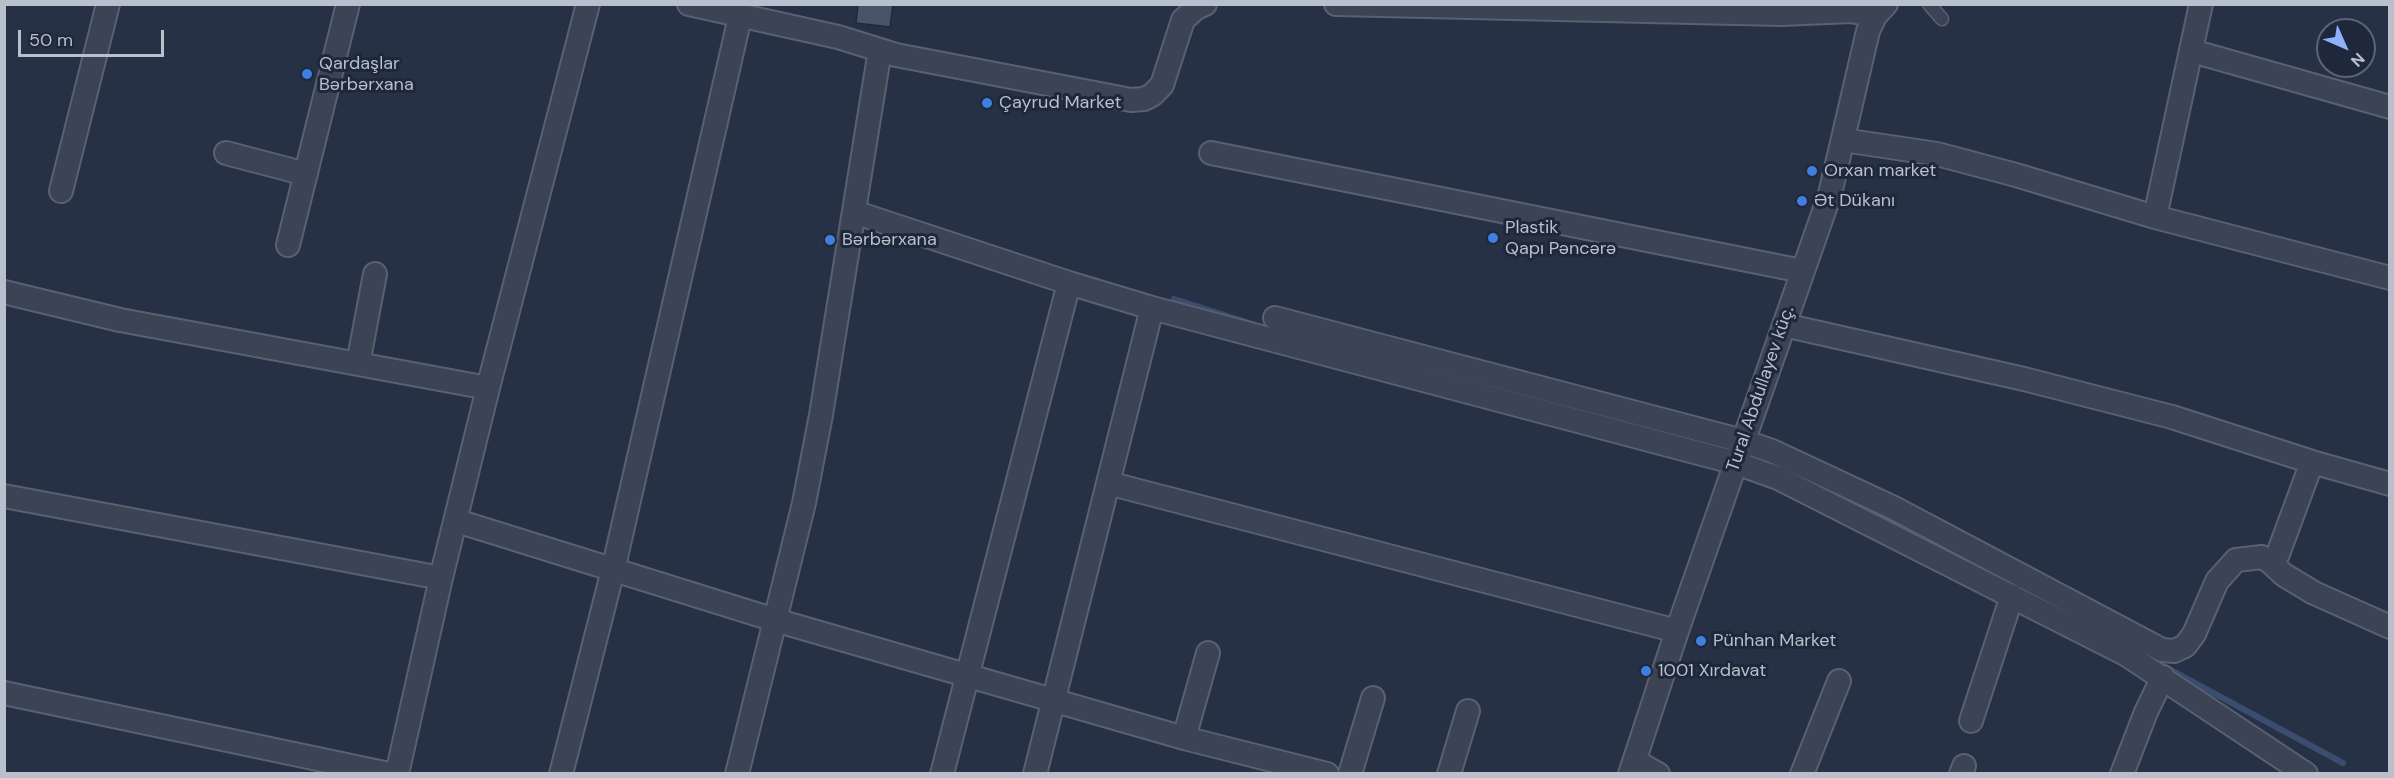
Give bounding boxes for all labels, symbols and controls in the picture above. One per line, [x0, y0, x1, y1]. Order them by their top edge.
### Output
scale bar [21, 18, 166, 56]
north arrow [2316, 18, 2376, 78]
text: 50 m [29, 28, 73, 52]
text: N [2346, 48, 2369, 71]
place label: Qardaşlar Bərbərxana [319, 53, 414, 96]
marker: Qardaşlar Bərbərxana [300, 67, 314, 81]
place label: Çayrud Market [999, 92, 1121, 114]
marker: Çayrud Market [980, 96, 994, 110]
place label: Orxan market [1824, 160, 1936, 182]
marker: Orxan market [1805, 164, 1819, 178]
place label: Ət Dükanı [1814, 190, 1895, 212]
marker: Ət Dükanı [1795, 194, 1809, 208]
place label: Plastik Qapı Pəncərə [1505, 217, 1616, 260]
place label: Bərbərxana [842, 229, 937, 251]
marker: Plastik Qapı Pəncərə [1486, 231, 1500, 245]
marker: Bərbərxana [823, 233, 837, 247]
street label: Tural Abdullayev küç. [1723, 303, 1799, 475]
place label: Pünhan Market [1713, 630, 1836, 652]
marker: Pünhan Market [1694, 634, 1708, 648]
place label: 1001 Xırdavat [1658, 660, 1766, 682]
marker: 1001 Xırdavat [1639, 664, 1653, 678]

